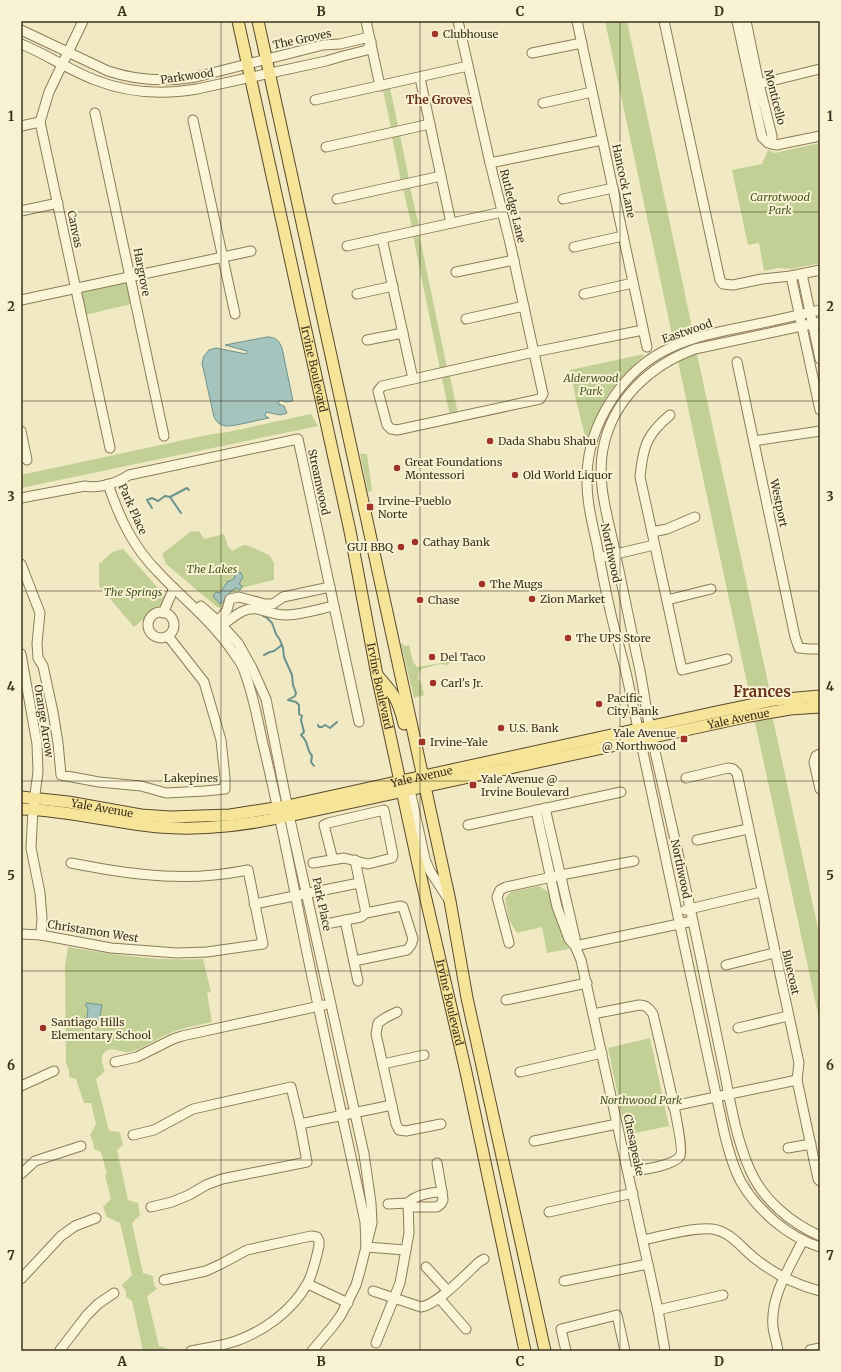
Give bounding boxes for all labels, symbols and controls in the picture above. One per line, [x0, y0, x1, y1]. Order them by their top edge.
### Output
text: A [116, 3, 127, 20]
text: B [316, 3, 326, 20]
text: C [516, 3, 525, 20]
text: D [714, 3, 724, 20]
street label: The Groves [271, 26, 333, 52]
place label: Clubhouse [443, 27, 499, 41]
marker: Clubhouse [430, 29, 440, 39]
street label: Parkwood [159, 65, 215, 87]
street label: Monticello [761, 68, 789, 127]
district label: The Groves [406, 92, 472, 107]
text: 1 [8, 108, 14, 125]
text: 1 [827, 108, 833, 125]
street label: Hancock Lane [609, 143, 639, 219]
street label: Rutledge Lane [497, 168, 529, 245]
park label: Carrotwood Park [750, 190, 811, 217]
street label: Canvas [64, 209, 86, 249]
street label: Hargrove [130, 247, 154, 298]
text: 2 [7, 298, 15, 315]
text: 2 [826, 298, 834, 315]
street label: Eastwood [660, 316, 714, 346]
street label: Irvine Boulevard [298, 324, 331, 414]
park label: Alderwood Park [562, 371, 619, 398]
place label: Dada Shabu Shabu [498, 434, 596, 448]
marker: Dada Shabu Shabu [485, 436, 495, 446]
street label: Streamwood [305, 448, 333, 517]
place label: Great Foundations Montessori [405, 455, 502, 482]
marker: Great Foundations Montessori [392, 463, 402, 473]
place label: Old World Liquor [523, 468, 613, 482]
marker: Old World Liquor [510, 470, 520, 480]
street label: Westport [767, 477, 791, 529]
street label: Park Place [116, 481, 151, 537]
text: 3 [7, 488, 15, 505]
text: 3 [826, 488, 834, 505]
place label: Irvine-Pueblo Norte [378, 494, 452, 521]
marker: Irvine-Pueblo Norte [365, 502, 375, 512]
street label: Northwood [598, 522, 624, 584]
place label: Cathay Bank [423, 535, 490, 549]
marker: Cathay Bank [410, 537, 420, 547]
place label: GUI BBQ [347, 540, 394, 554]
marker: GUI BBQ [396, 542, 406, 552]
park label: The Lakes [187, 562, 238, 576]
place label: The Mugs [490, 577, 543, 591]
marker: The Mugs [477, 579, 487, 589]
park label: The Springs [104, 585, 163, 599]
place label: Zion Market [540, 592, 606, 606]
place label: Chase [428, 593, 460, 607]
marker: Zion Market [527, 594, 537, 604]
marker: Chase [415, 595, 425, 605]
place label: The UPS Store [576, 631, 651, 645]
marker: The UPS Store [563, 633, 573, 643]
street label: Irvine Boulevard [364, 642, 396, 731]
place label: Del Taco [440, 650, 486, 664]
marker: Del Taco [427, 652, 437, 662]
place label: Carl's Jr. [441, 676, 483, 690]
text: 4 [7, 678, 16, 695]
marker: Carl's Jr. [428, 678, 438, 688]
text: 4 [826, 678, 835, 695]
district label: Frances [733, 682, 791, 701]
street label: Orange Arrow [31, 683, 57, 759]
place label: Pacific City Bank [607, 691, 659, 718]
marker: Pacific City Bank [594, 699, 604, 709]
street label: Yale Avenue [705, 706, 771, 732]
place label: U.S. Bank [509, 721, 559, 735]
marker: U.S. Bank [496, 723, 506, 733]
place label: Yale Avenue @ Northwood [602, 726, 676, 753]
marker: Yale Avenue @ Northwood [679, 734, 689, 744]
place label: Irvine-Yale [430, 735, 488, 749]
marker: Irvine-Yale [417, 737, 427, 747]
street label: Yale Avenue [388, 763, 454, 790]
street label: Lakepines [164, 771, 218, 785]
place label: Yale Avenue @ Irvine Boulevard [480, 772, 569, 799]
marker: Yale Avenue @ Irvine Boulevard [468, 780, 478, 790]
street label: Yale Avenue [69, 796, 135, 821]
street label: Northwood [668, 838, 694, 900]
text: 5 [7, 867, 15, 884]
text: 5 [826, 867, 834, 884]
street label: Park Place [309, 876, 335, 932]
street label: Christamon West [47, 917, 140, 945]
street label: Bluecoat [779, 948, 803, 996]
street label: Irvine Boulevard [433, 958, 467, 1047]
place label: Santiago Hills Elementary School [51, 1015, 152, 1042]
marker: Santiago Hills Elementary School [38, 1023, 48, 1033]
text: 6 [7, 1057, 15, 1074]
text: 6 [826, 1057, 834, 1074]
park label: Northwood Park [600, 1093, 682, 1107]
street label: Chesapeake [621, 1113, 647, 1177]
text: 7 [7, 1247, 15, 1264]
text: 7 [826, 1247, 834, 1264]
text: A [116, 1353, 127, 1370]
text: B [316, 1353, 326, 1370]
text: C [516, 1353, 525, 1370]
text: D [714, 1353, 724, 1370]

